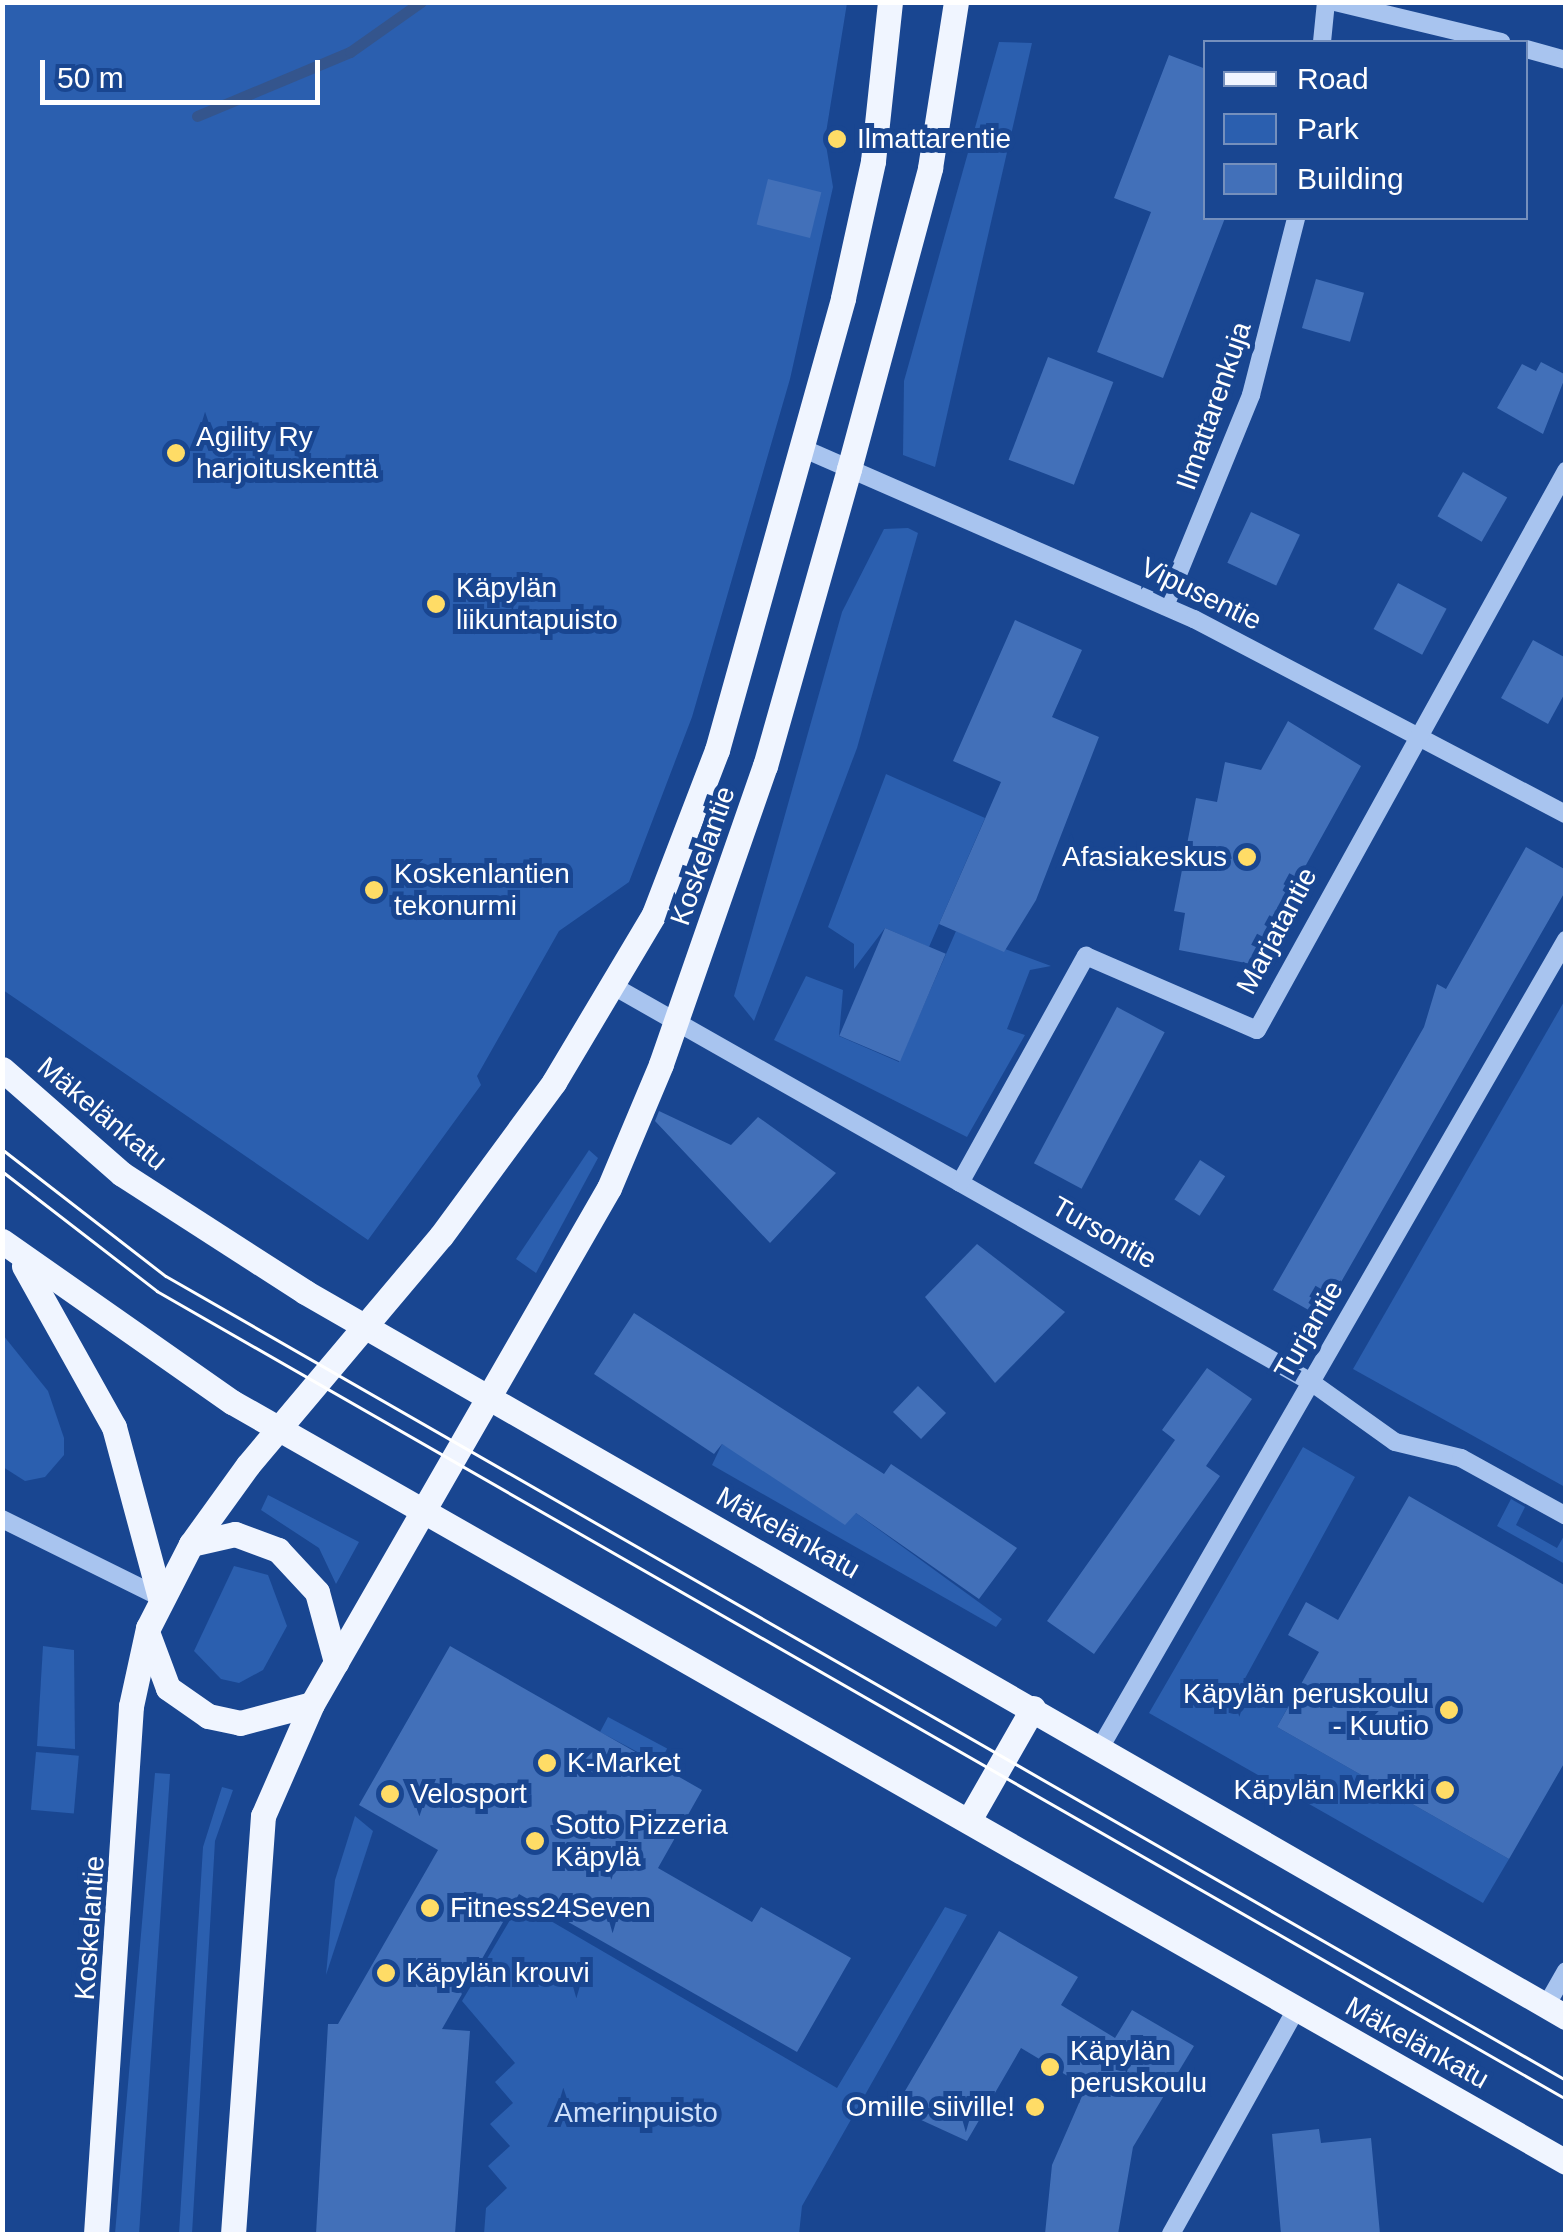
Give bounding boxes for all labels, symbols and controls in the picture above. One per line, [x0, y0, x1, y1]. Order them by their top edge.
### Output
scale bar [45, 40, 325, 102]
legend [1203, 40, 1528, 220]
text: 50 m [57, 61, 124, 94]
text: Road [1297, 62, 1369, 95]
text: Park [1297, 112, 1359, 145]
place label: Ilmattarentie [857, 122, 1011, 156]
marker: Ilmattarentie [826, 128, 848, 150]
text: Building [1297, 162, 1404, 195]
street label: Ilmattarenkuja [1169, 317, 1259, 495]
place label: Agility Ry harjoituskenttä [196, 420, 378, 486]
marker: Agility Ry harjoituskenttä [165, 442, 187, 464]
street label: Vipusentie [1135, 550, 1267, 638]
place label: Käpylän liikuntapuisto [456, 571, 618, 637]
marker: Käpylän liikuntapuisto [425, 593, 447, 615]
street label: Koskelantie [664, 782, 742, 930]
place label: Afasiakeskus [1062, 840, 1227, 874]
marker: Afasiakeskus [1236, 846, 1258, 868]
place label: Koskenlantien tekonurmi [394, 857, 570, 923]
street label: Marjatantie [1230, 862, 1324, 1000]
marker: Koskenlantien tekonurmi [363, 879, 385, 901]
street label: Mäkelänkatu [30, 1050, 174, 1178]
street label: Tursontie [1046, 1190, 1162, 1276]
street label: Turjantie [1267, 1275, 1351, 1385]
street label: Mäkelänkatu [710, 1480, 866, 1586]
place label: Käpylän peruskoulu - Kuutio [1183, 1677, 1429, 1743]
marker: Käpylän peruskoulu - Kuutio [1438, 1699, 1460, 1721]
place label: K-Market [567, 1746, 681, 1780]
marker: K-Market [536, 1752, 558, 1774]
place label: Käpylän Merkki [1234, 1773, 1425, 1807]
place label: Velosport [410, 1777, 527, 1811]
marker: Käpylän Merkki [1434, 1779, 1456, 1801]
marker: Velosport [379, 1783, 401, 1805]
place label: Sotto Pizzeria Käpylä [555, 1808, 728, 1874]
marker: Sotto Pizzeria Käpylä [524, 1830, 546, 1852]
street label: Koskelantie [68, 1855, 112, 2001]
place label: Fitness24Seven [450, 1891, 651, 1925]
marker: Fitness24Seven [419, 1897, 441, 1919]
place label: Käpylän krouvi [406, 1956, 590, 1990]
marker: Käpylän krouvi [375, 1962, 397, 1984]
street label: Mäkelänkatu [1339, 1990, 1495, 2096]
place label: Käpylän peruskoulu [1070, 2034, 1207, 2100]
marker: Käpylän peruskoulu [1039, 2056, 1061, 2078]
place label: Omille siiville! [845, 2090, 1015, 2124]
park label: Amerinpuisto [554, 2096, 718, 2130]
marker: Omille siiville! [1024, 2096, 1046, 2118]

